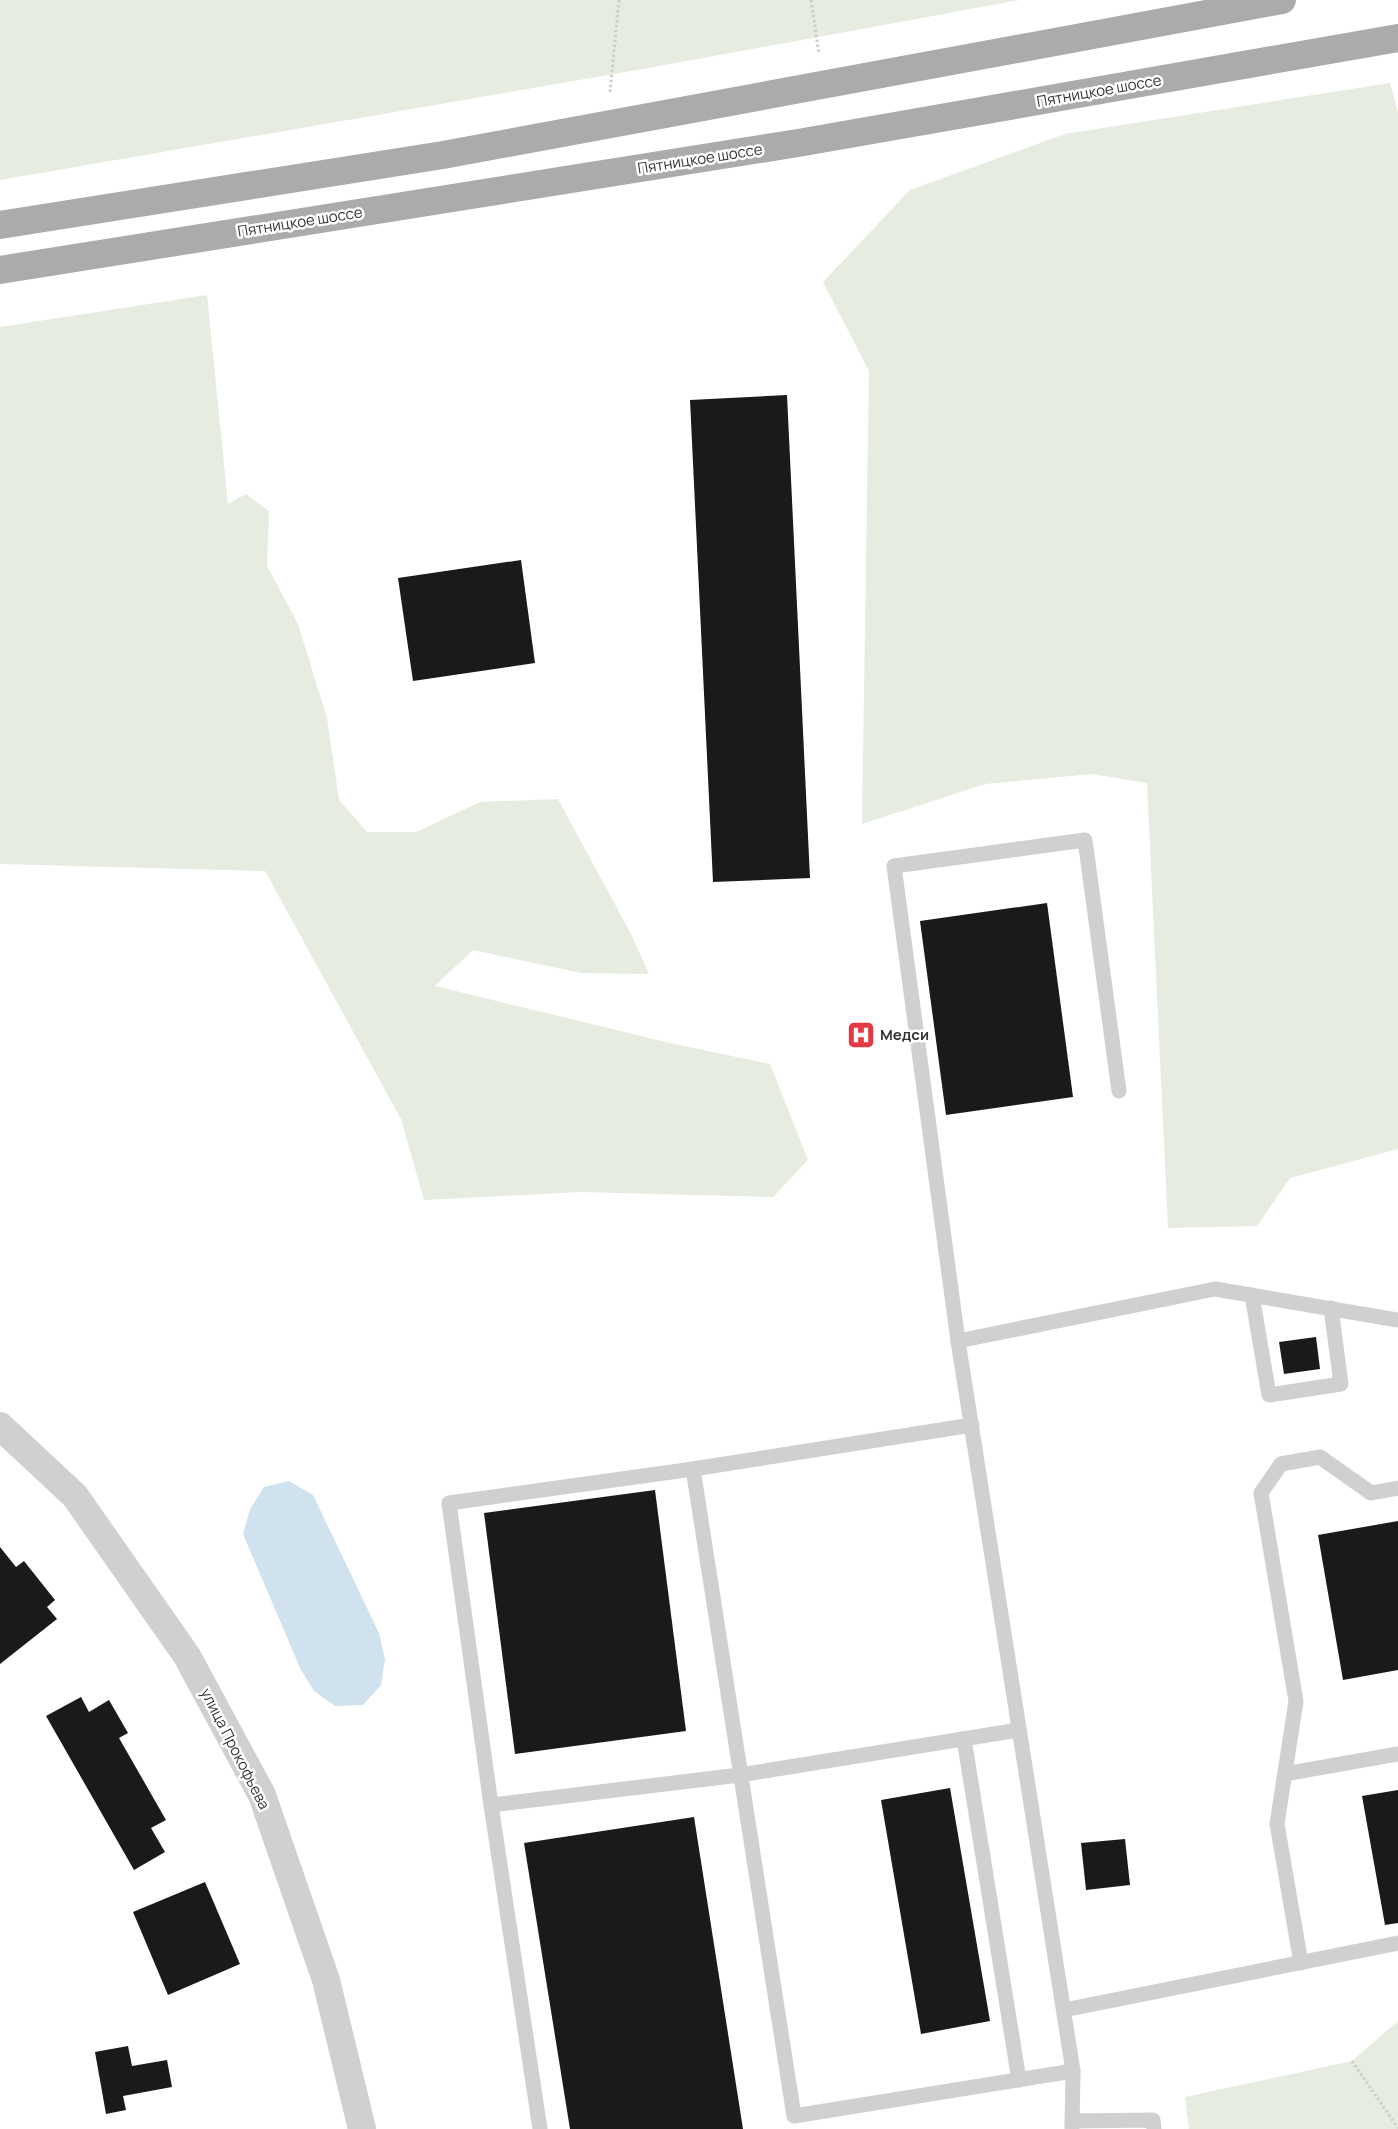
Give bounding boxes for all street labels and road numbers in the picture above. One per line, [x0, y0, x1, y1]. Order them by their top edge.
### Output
street label: Пятницкое шоссе [1035, 69, 1163, 112]
street label: Пятницкое шоссе [636, 138, 764, 179]
street label: Пятницкое шоссе [236, 201, 364, 242]
street label: улица Прокофьева [196, 1684, 275, 1813]

